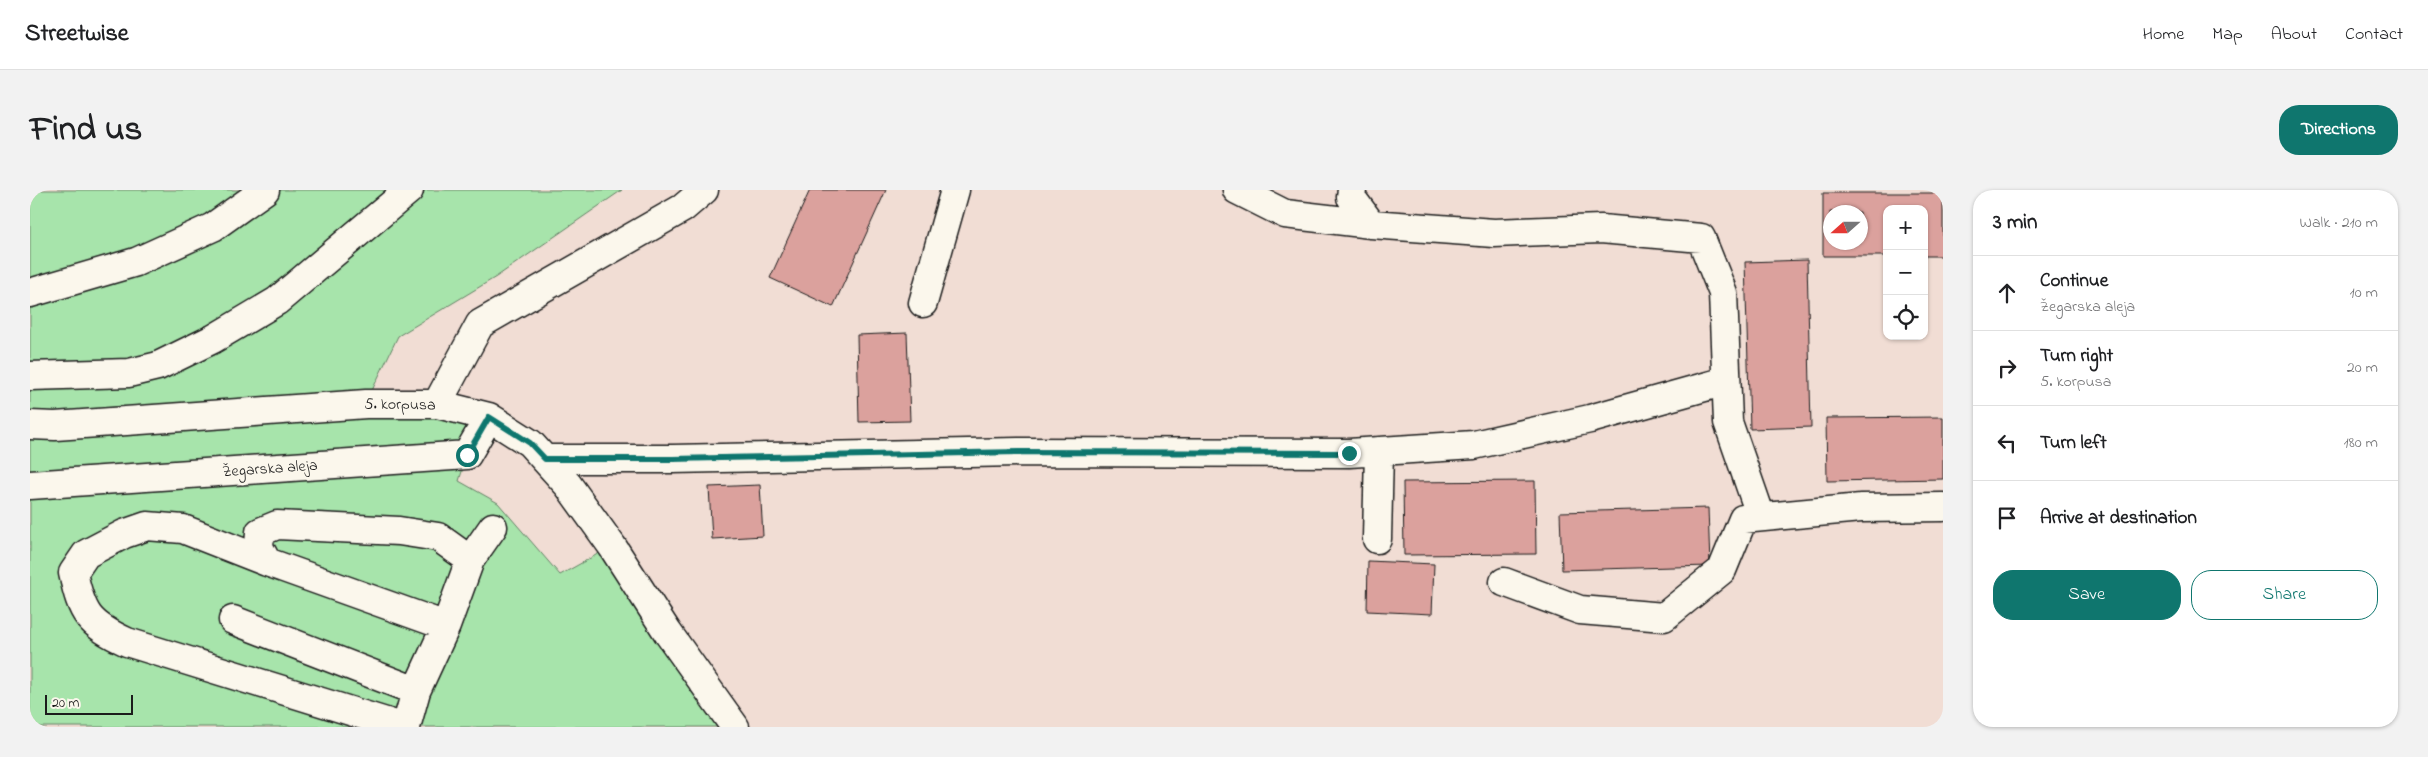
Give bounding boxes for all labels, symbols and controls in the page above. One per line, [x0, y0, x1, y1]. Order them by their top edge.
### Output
text: Streetwise [25, 17, 129, 52]
text: Home [2143, 22, 2184, 48]
text: Map [2212, 22, 2243, 48]
text: About [2271, 22, 2317, 48]
text: Contact [2345, 22, 2403, 48]
text: Find us [30, 105, 142, 156]
button: Directions [2279, 105, 2398, 155]
north arrow [1823, 205, 1868, 250]
map controls [1883, 205, 1928, 340]
button: + [1883, 205, 1928, 250]
text: 3 min [1993, 208, 2037, 238]
text: Walk · 210 m [2299, 211, 2378, 235]
button: − [1883, 250, 1928, 295]
text: Continue [2040, 268, 2108, 295]
icon: ahead [1993, 279, 2021, 307]
text: 10 m [2350, 281, 2378, 305]
button: locate [1883, 295, 1928, 340]
text: Žegarska aleja [2040, 295, 2135, 319]
text: Turn right [2040, 343, 2113, 370]
icon: right [1993, 354, 2021, 382]
text: 20 m [2347, 356, 2378, 380]
text: 5. korpusa [2040, 370, 2111, 394]
street label: 5. korpusa [364, 392, 436, 418]
icon: left [1993, 429, 2021, 457]
text: Turn left [2040, 430, 2107, 457]
text: 180 m [2344, 431, 2378, 455]
route end [1338, 442, 1361, 465]
route start [456, 444, 479, 467]
street label: Žegarska aleja [222, 454, 318, 484]
icon: arrive [1993, 504, 2021, 532]
text: Arrive at destination [2040, 505, 2197, 532]
button: Save [1993, 570, 2181, 620]
button: Share [2191, 570, 2378, 620]
scale bar [45, 692, 132, 715]
text: 20 m [52, 693, 79, 714]

